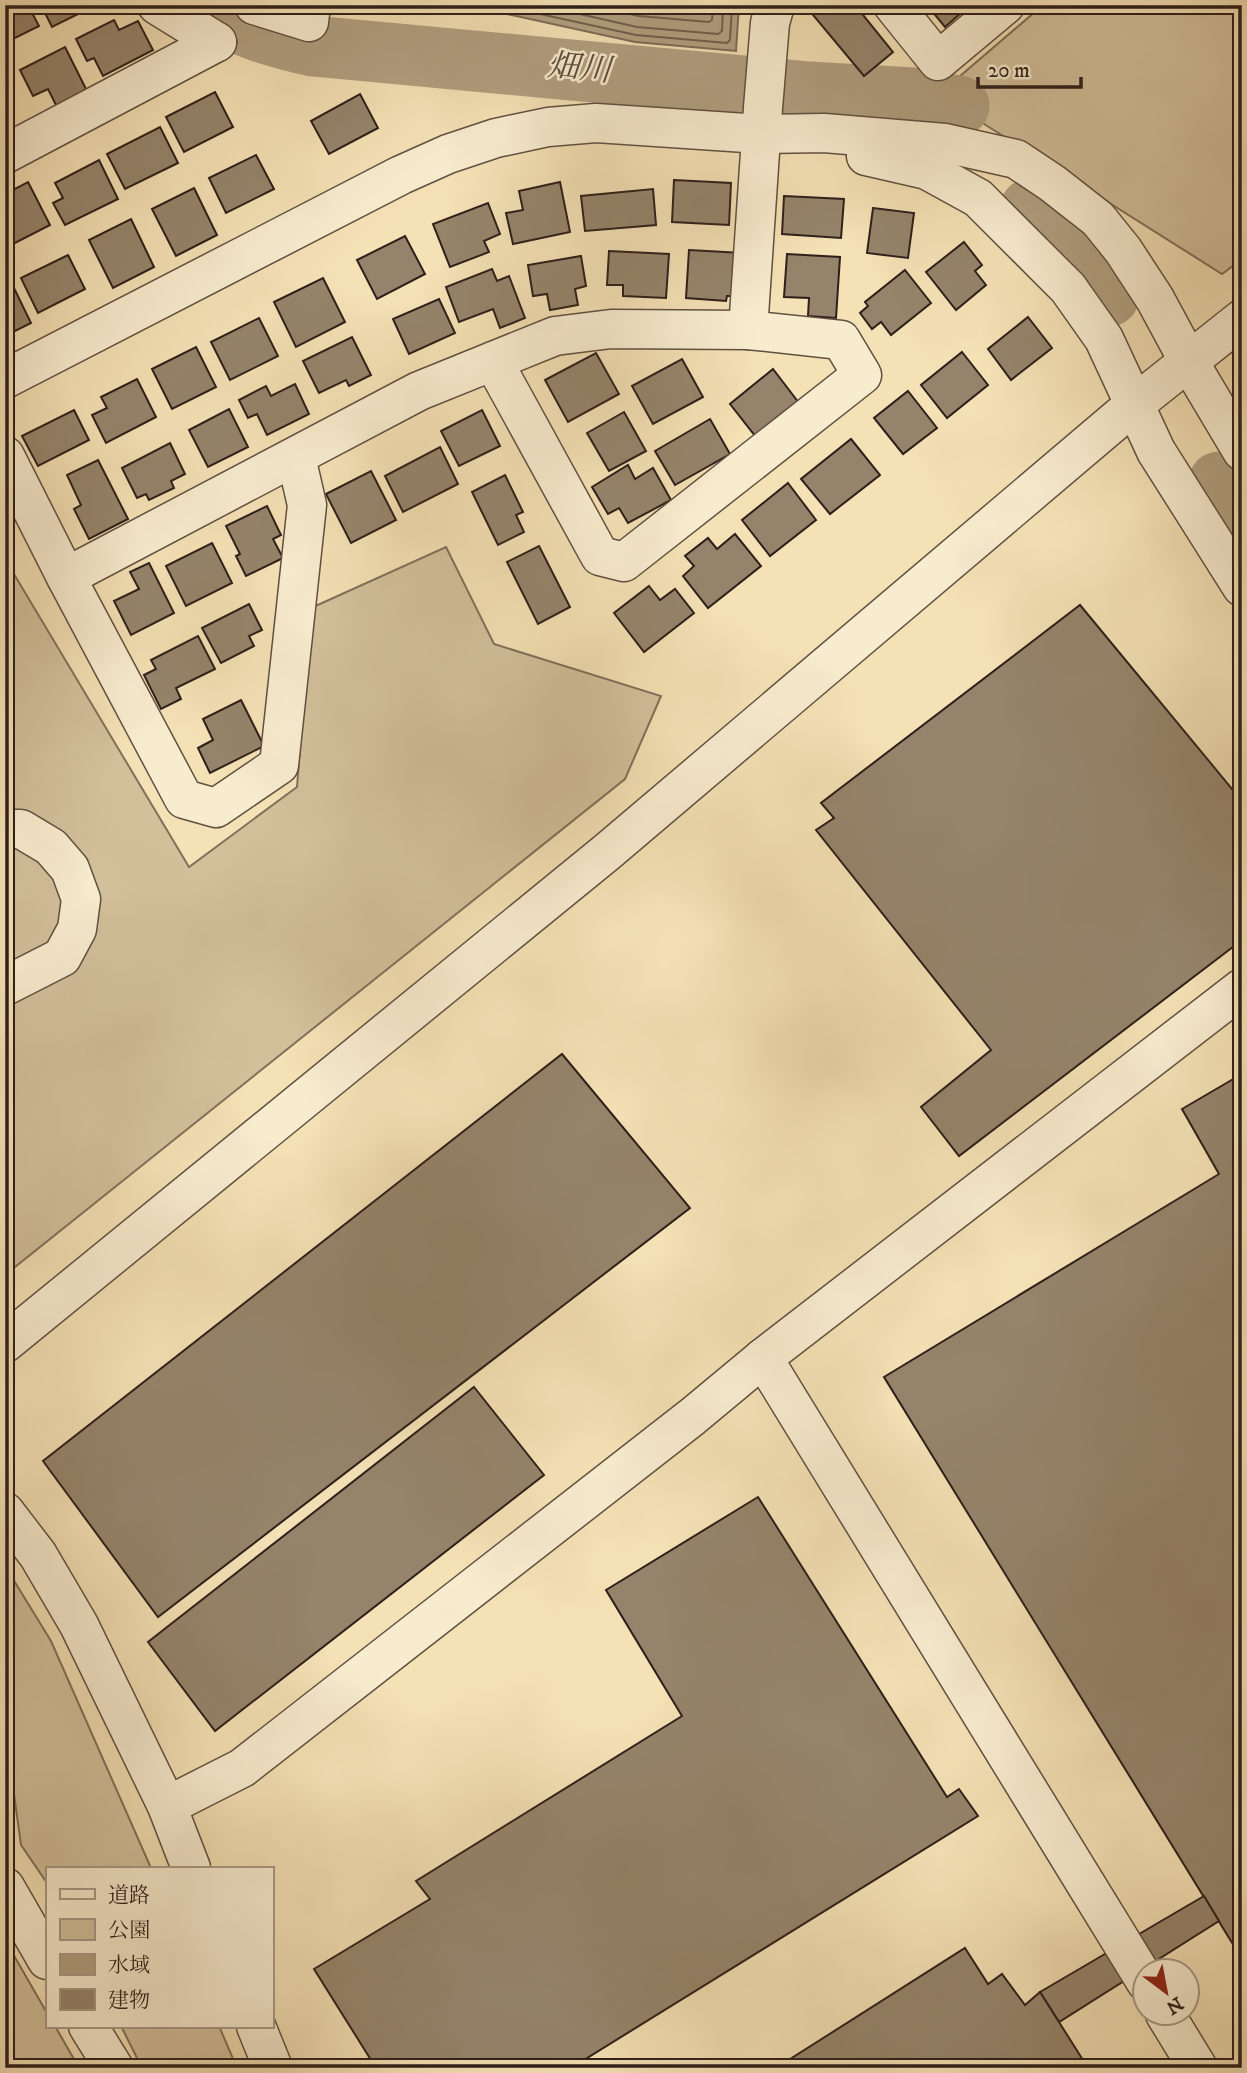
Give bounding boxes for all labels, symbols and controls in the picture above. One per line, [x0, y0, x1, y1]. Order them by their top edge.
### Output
water label: 畑川 [545, 46, 616, 92]
scale bar [978, 46, 1081, 90]
text: 20 m [988, 58, 1030, 84]
legend [46, 1867, 273, 2028]
text: 道路 [108, 1883, 150, 1909]
text: 公園 [108, 1918, 150, 1944]
text: 水域 [108, 1953, 150, 1979]
north arrow [1132, 1958, 1202, 2028]
text: 建物 [108, 1988, 150, 2014]
text: N [1161, 1991, 1187, 2019]

